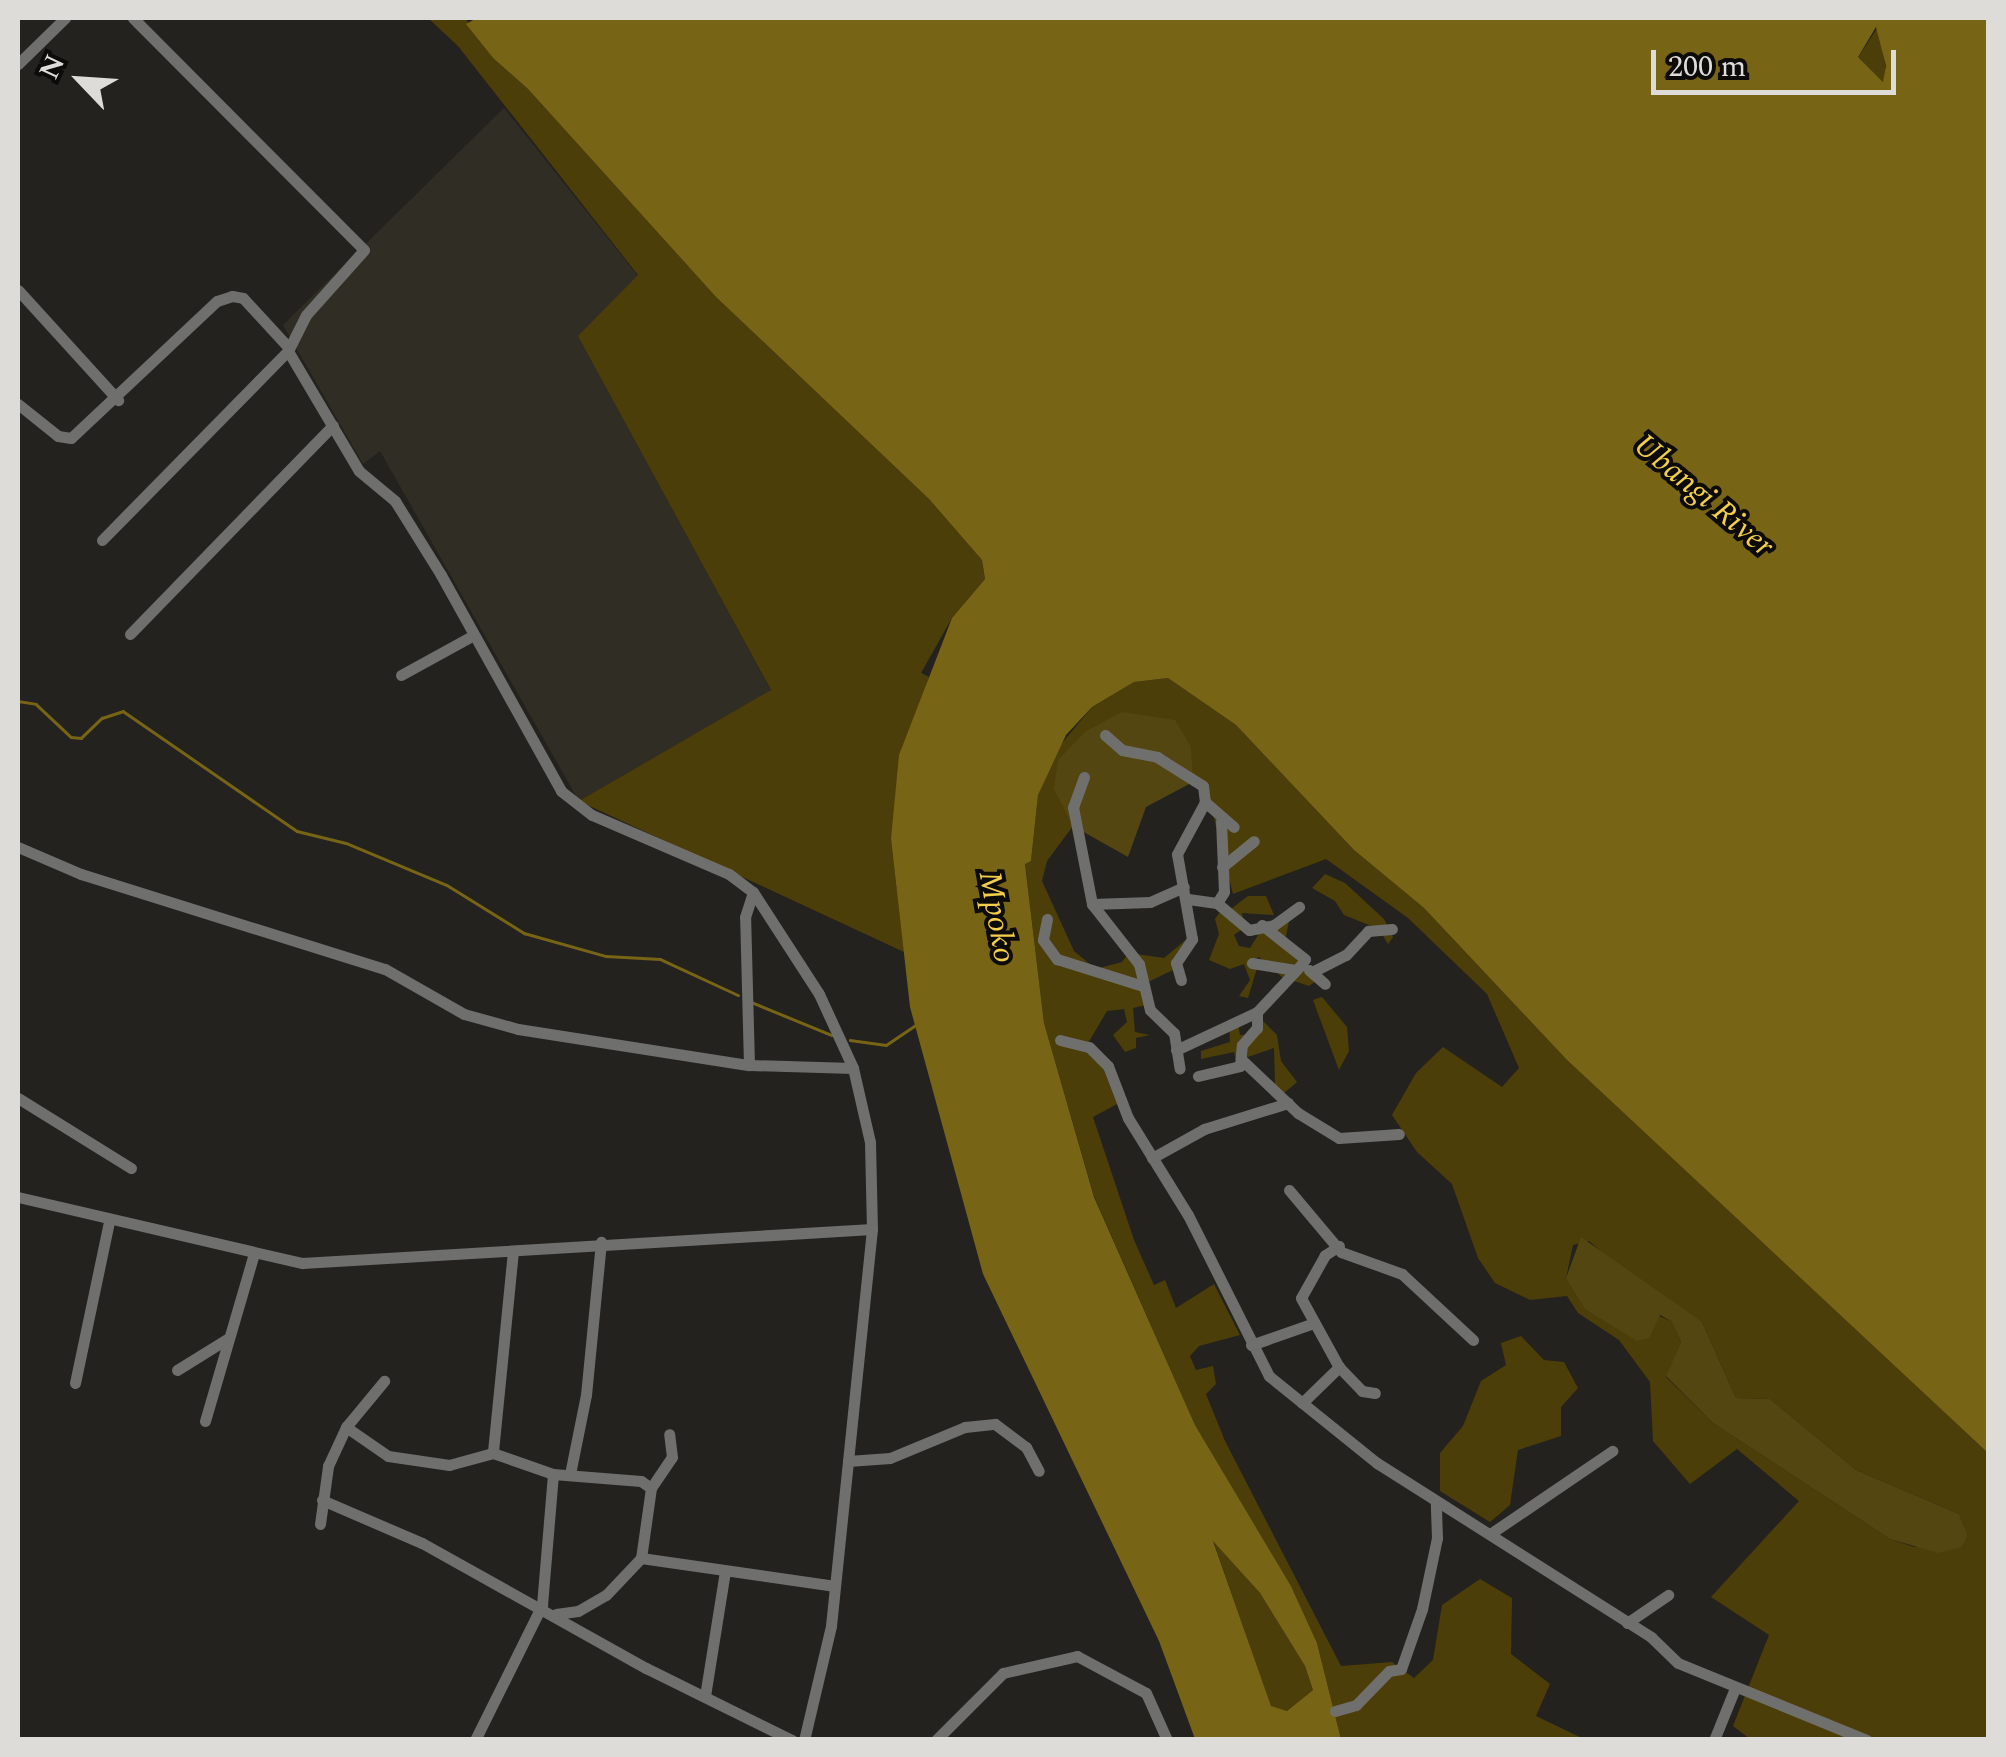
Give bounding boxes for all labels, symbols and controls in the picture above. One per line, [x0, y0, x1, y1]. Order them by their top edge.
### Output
north arrow [30, 30, 130, 130]
scale bar [1656, 30, 1901, 92]
text: 200 m [1668, 44, 1746, 90]
text: N [28, 48, 77, 87]
water label: Ubangi River [1625, 426, 1781, 566]
water label: Mpoko [969, 868, 1023, 966]

